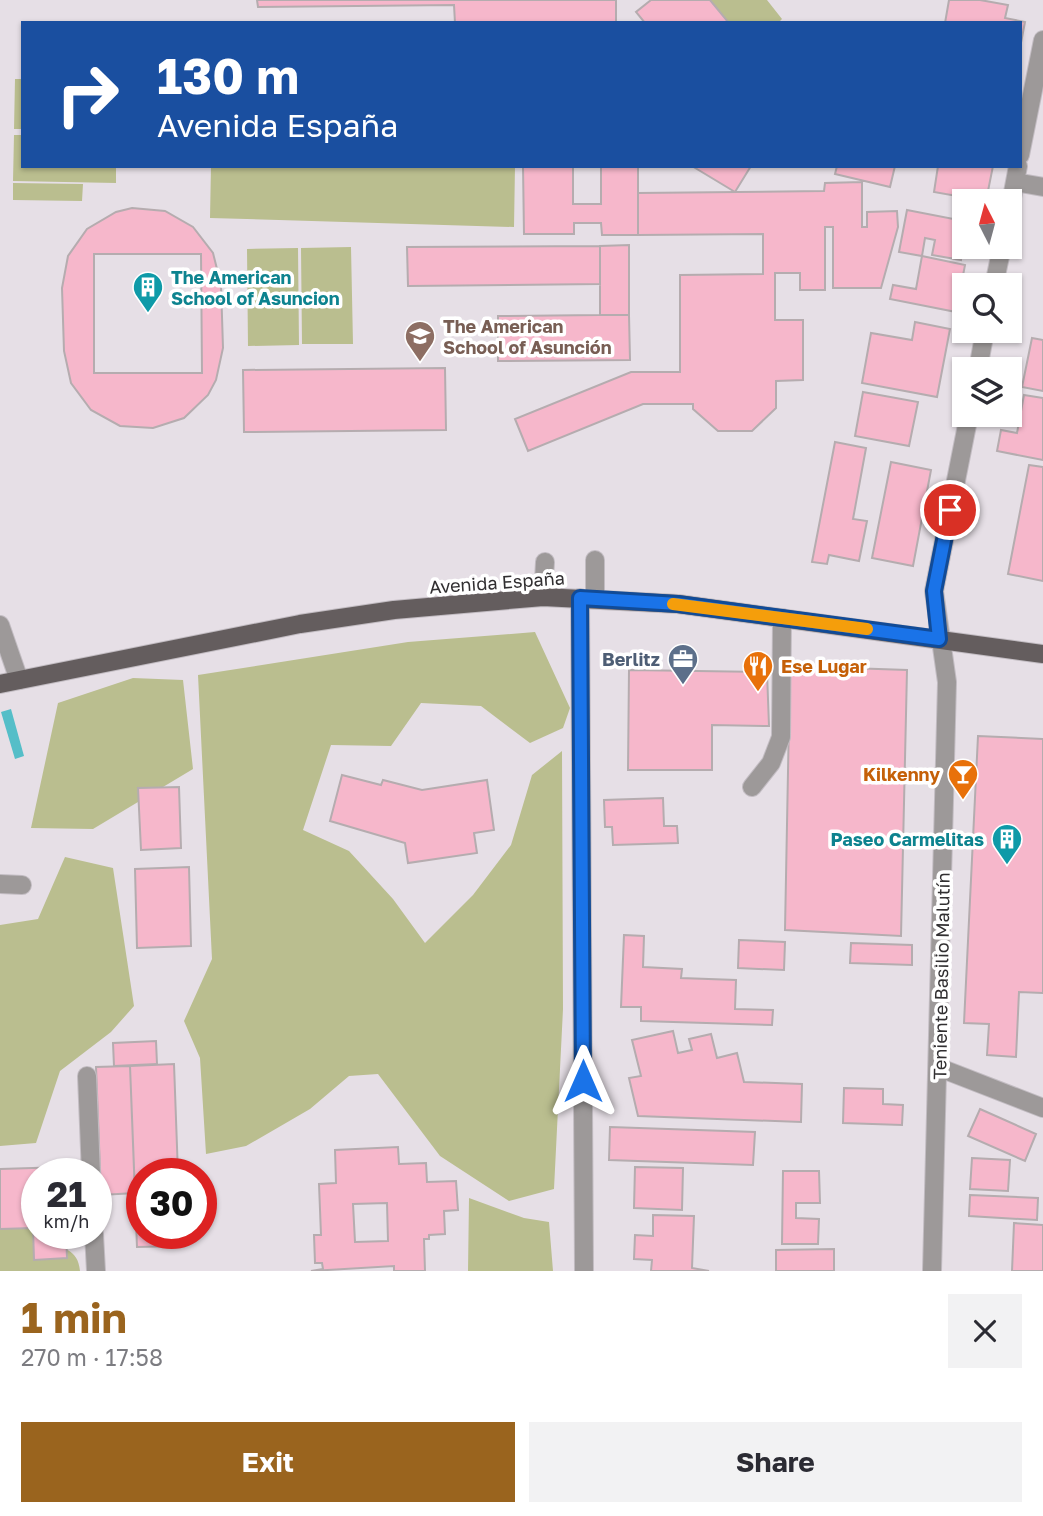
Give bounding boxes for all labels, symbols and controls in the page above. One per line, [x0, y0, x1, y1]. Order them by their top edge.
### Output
text: 130 m [157, 46, 299, 105]
icon: right [42, 49, 133, 140]
text: Avenida España [157, 106, 398, 144]
north arrow [952, 189, 1022, 259]
map controls [952, 189, 1022, 427]
place label: The American School of Asuncion [171, 266, 340, 309]
building icon: The American School of Asuncion [131, 270, 165, 314]
button: search [952, 273, 1022, 343]
place label: The American School of Asunción [443, 315, 612, 358]
school or university icon: The American School of Asunción [403, 319, 437, 363]
button: layers [952, 357, 1022, 427]
pin [920, 480, 980, 540]
icon: arrive [931, 491, 969, 529]
street label: Avenida España [429, 566, 565, 598]
office icon: Berlitz [666, 642, 700, 686]
place label: Berlitz [602, 648, 660, 670]
restaurant icon: Ese Lugar [741, 649, 775, 693]
place label: Ese Lugar [781, 655, 867, 677]
bar icon: Kilkenny [946, 757, 980, 801]
place label: Kilkenny [863, 763, 940, 785]
building icon: Paseo Carmelitas [990, 822, 1024, 866]
place label: Paseo Carmelitas [830, 828, 984, 850]
street label: Teniente Basilio Malutín [928, 872, 954, 1080]
position arrow [546, 1044, 620, 1118]
speed limit sign: 30 [126, 1158, 217, 1249]
text: 21 [47, 1173, 86, 1215]
text: km/h [44, 1210, 89, 1232]
text: 1 min [21, 1292, 127, 1342]
button: close [948, 1294, 1022, 1368]
text: 270 m · 17:58 [21, 1343, 163, 1371]
button: Exit [21, 1422, 515, 1502]
button: Share [529, 1422, 1022, 1502]

